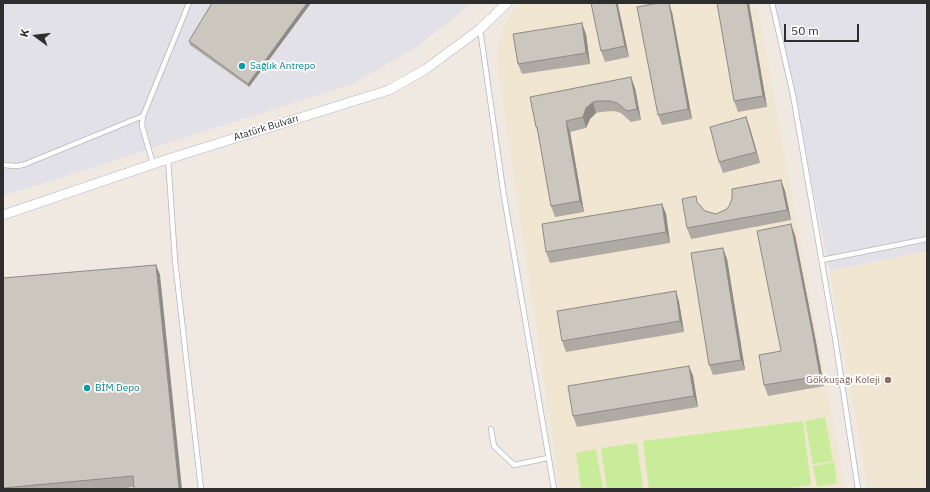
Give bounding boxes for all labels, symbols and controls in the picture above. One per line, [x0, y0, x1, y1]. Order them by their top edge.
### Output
north arrow [16, 16, 56, 56]
scale bar [786, 16, 861, 42]
text: 50 m [791, 23, 819, 38]
text: K [17, 27, 32, 38]
place label: Sağlık Antrepo [250, 60, 315, 72]
marker: Sağlık Antrepo [237, 61, 247, 71]
street label: Atatürk Bulvarı [232, 112, 300, 144]
place label: Gökkuşağı Koleji [806, 374, 880, 386]
marker: Gökkuşağı Koleji [883, 375, 893, 385]
place label: BİM Depo [95, 382, 140, 394]
marker: BİM Depo [82, 383, 92, 393]

